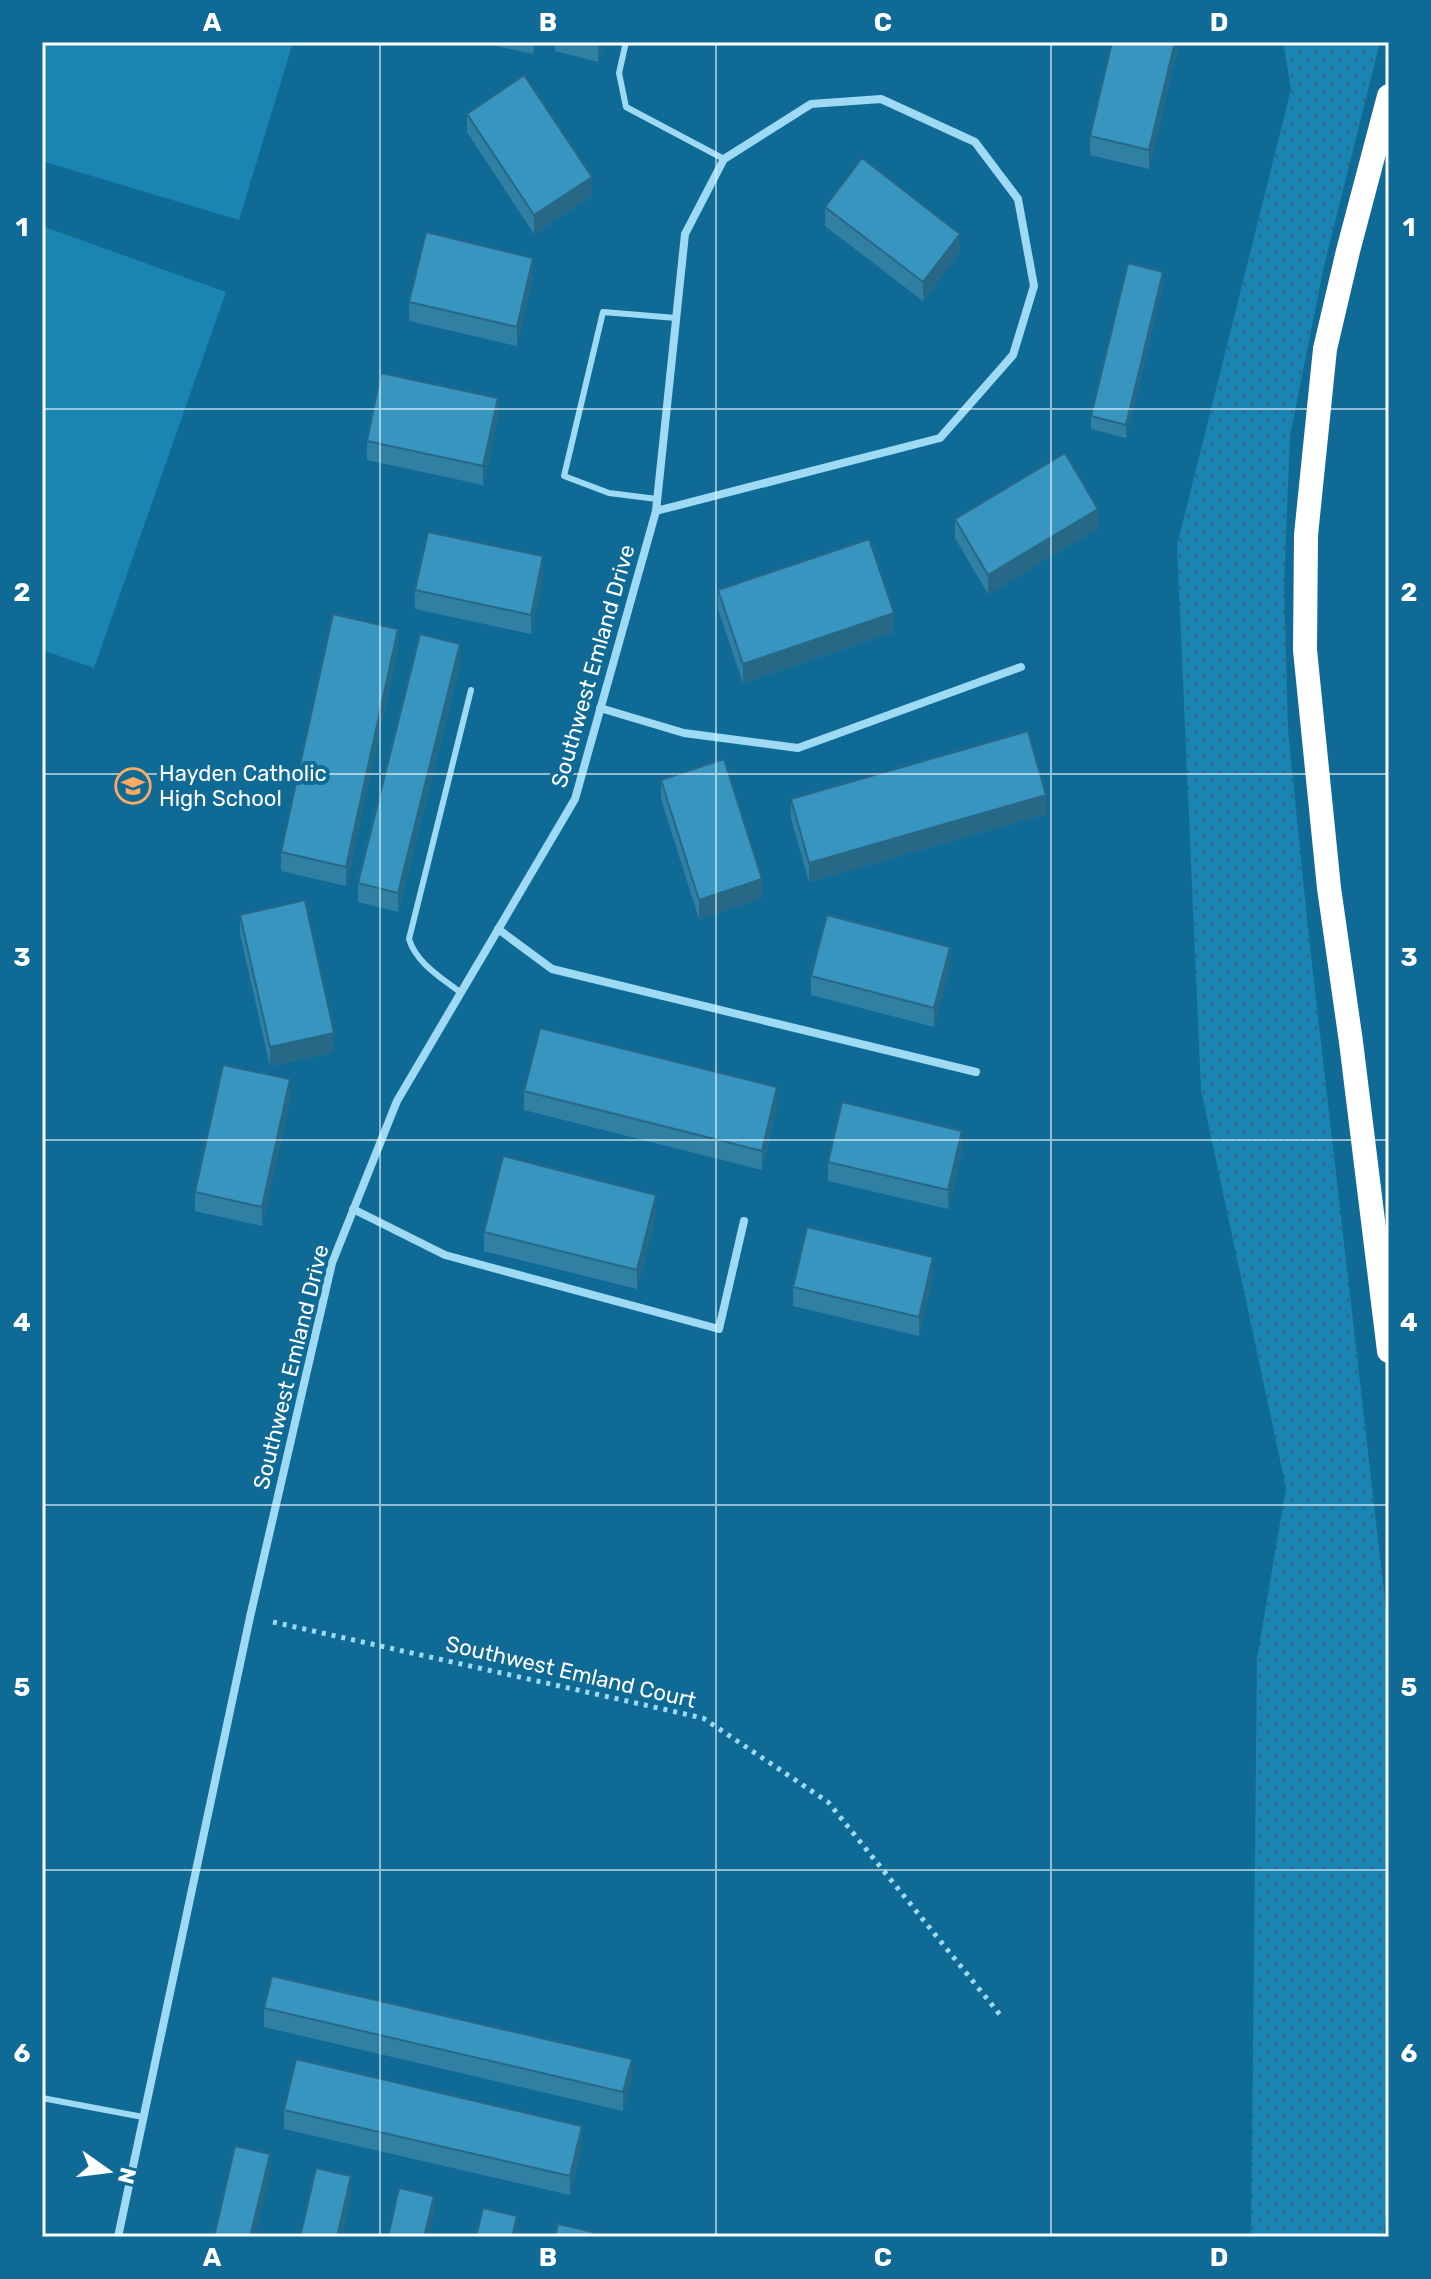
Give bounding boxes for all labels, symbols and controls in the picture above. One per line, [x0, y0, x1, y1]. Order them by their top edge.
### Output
text: A [203, 7, 222, 38]
text: B [539, 7, 557, 38]
text: C [874, 7, 892, 38]
text: D [1210, 7, 1228, 38]
text: 1 [16, 212, 28, 243]
text: 1 [1403, 212, 1415, 243]
street label: Southwest Emland Drive [545, 541, 641, 791]
text: 2 [14, 577, 30, 608]
text: 2 [1401, 577, 1417, 608]
place label: Hayden Catholic High School [159, 760, 327, 812]
school or university icon: Hayden Catholic High School [114, 767, 152, 805]
text: 3 [13, 942, 31, 973]
text: 3 [1400, 942, 1418, 973]
street label: Southwest Emland Drive [247, 1242, 335, 1492]
text: 4 [13, 1307, 31, 1338]
text: 4 [1400, 1307, 1418, 1338]
street label: Southwest Emland Court [443, 1630, 699, 1714]
text: 5 [14, 1672, 30, 1703]
text: 5 [1401, 1672, 1417, 1703]
text: 6 [14, 2038, 31, 2069]
text: 6 [1401, 2038, 1418, 2069]
north arrow [68, 2131, 148, 2211]
text: N [112, 2165, 142, 2187]
text: A [203, 2242, 222, 2273]
text: B [539, 2242, 557, 2273]
text: C [874, 2242, 892, 2273]
text: D [1210, 2242, 1228, 2273]

